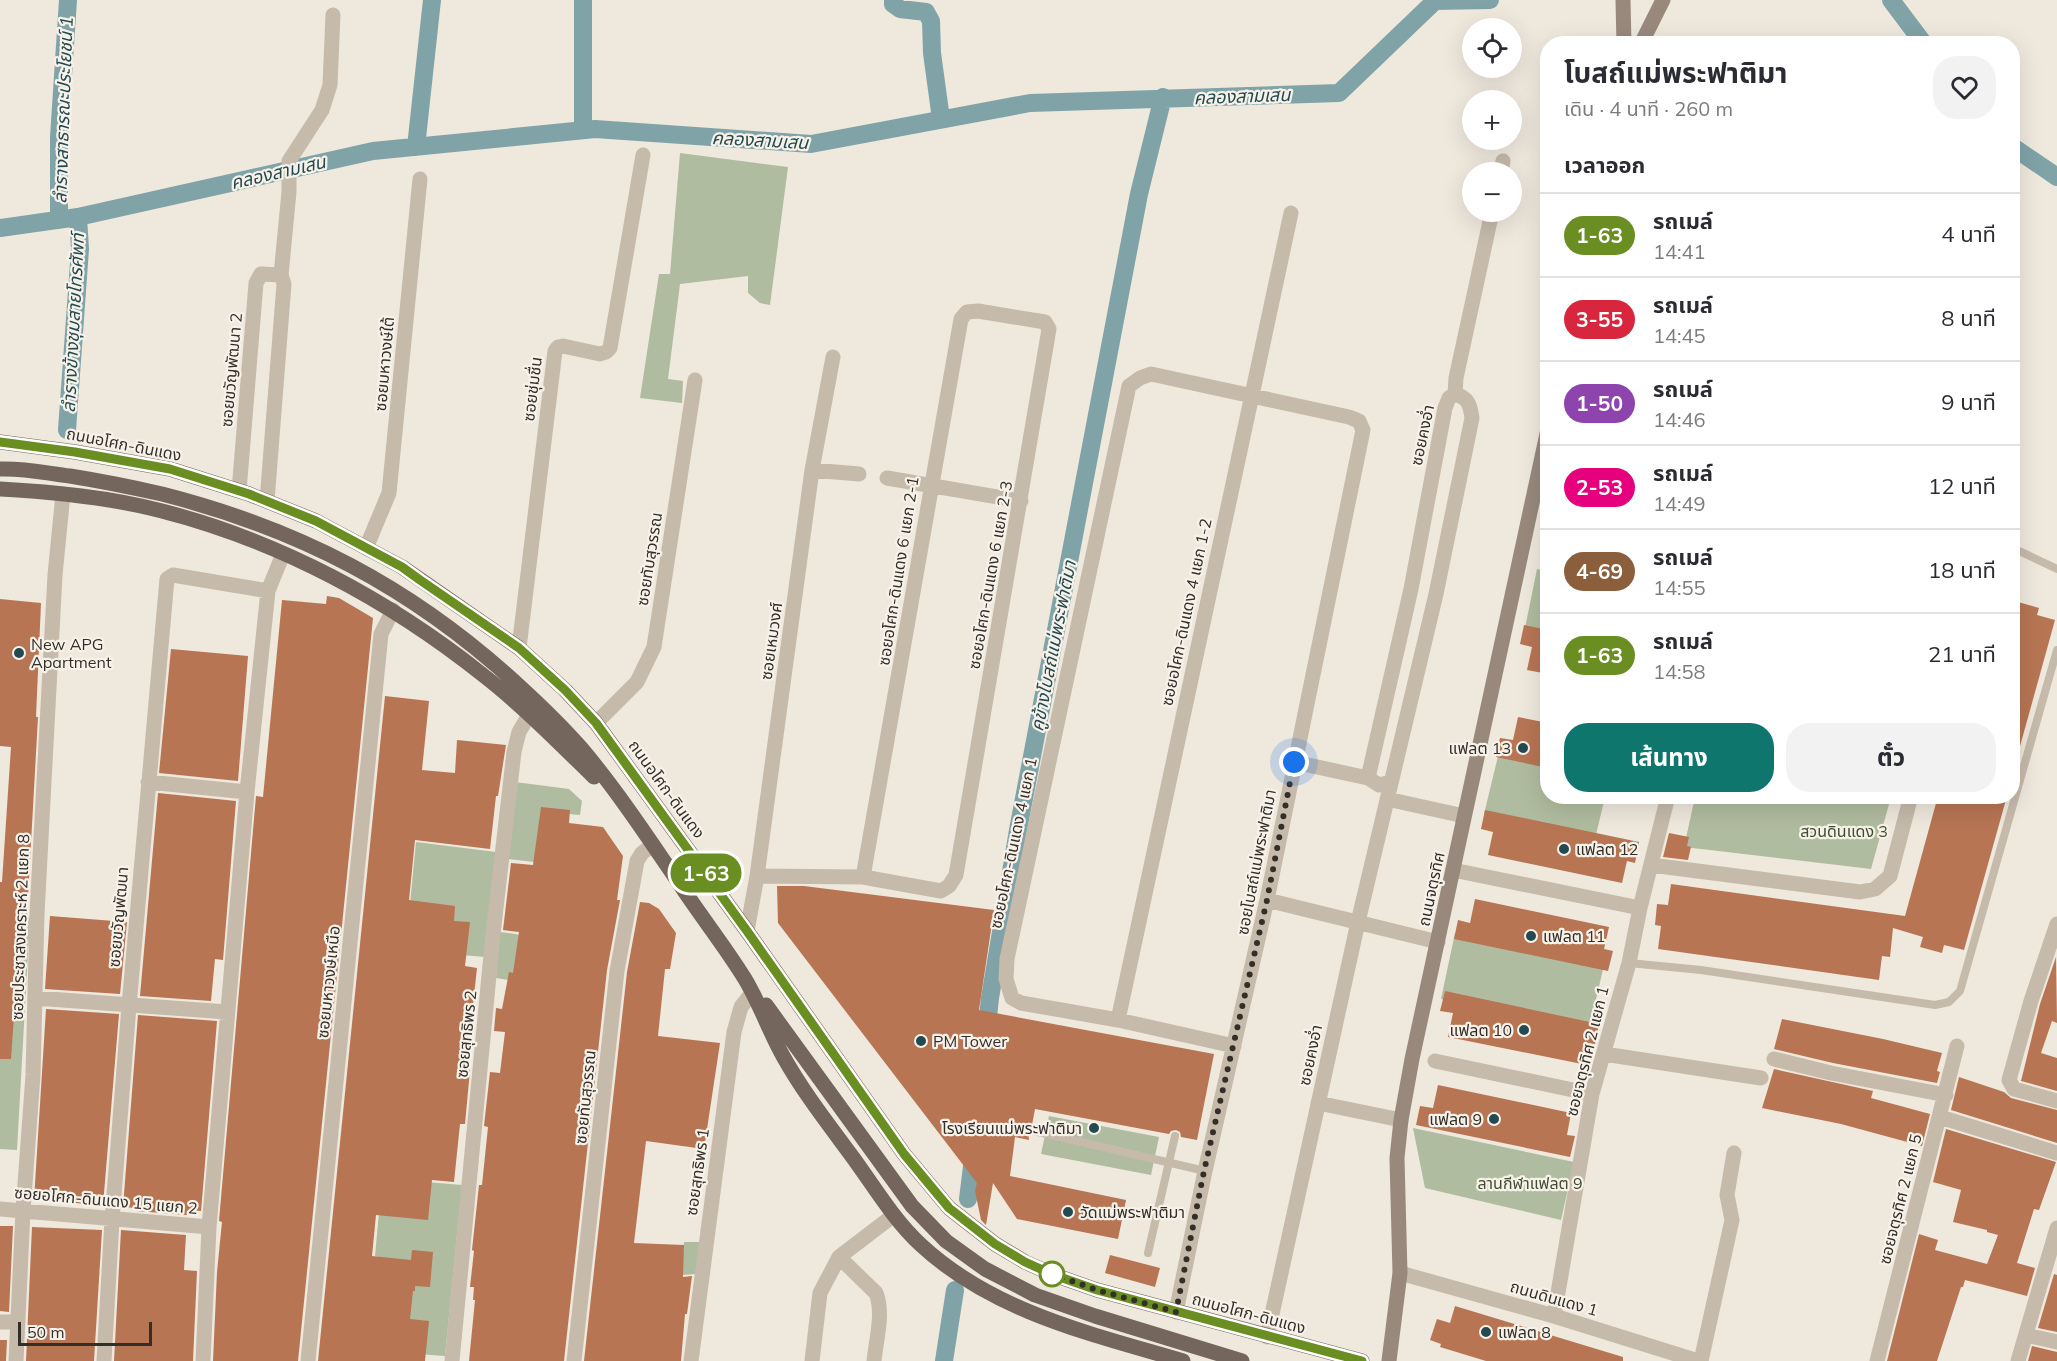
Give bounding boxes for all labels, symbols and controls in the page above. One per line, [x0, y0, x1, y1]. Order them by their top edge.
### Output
water label: ลํารางสาธารณะประโยชน์ 1 [48, 16, 78, 204]
map controls [1462, 18, 1522, 222]
button: locate [1462, 18, 1522, 78]
text: โบสถ์แม่พระฟาติมา [1564, 55, 1788, 90]
button: heart [1933, 56, 1996, 119]
water label: คลองสามเสน [1193, 83, 1292, 109]
button: + [1462, 90, 1522, 150]
text: เดิน · 4 นาที · 260 m [1564, 96, 1733, 121]
water label: คลองสามเสน [711, 126, 810, 154]
water label: คลองสามเสน [228, 150, 329, 194]
text: เวลาออก [1564, 151, 1645, 179]
button: − [1462, 162, 1522, 222]
text: รถเมล์ [1653, 207, 1713, 235]
text: 4 นาที [1941, 220, 1996, 248]
text: 1-63 [1576, 222, 1623, 248]
water label: ลำรางข้างชุมสายโทรศัพท์ [57, 230, 89, 413]
text: 14:41 [1653, 239, 1706, 264]
text: รถเมล์ [1653, 291, 1713, 319]
text: 8 นาที [1941, 304, 1996, 332]
text: 3-55 [1576, 306, 1623, 332]
street label: ซอยขวัญพัฒนา 2 [216, 312, 246, 428]
street label: ซอยมหาวงษ์ใต้ [370, 316, 398, 412]
text: 14:45 [1653, 323, 1706, 348]
street label: ซอยชุ่มชื่น [517, 355, 546, 422]
text: รถเมล์ [1653, 375, 1713, 403]
text: 9 นาที [1941, 388, 1996, 416]
text: 1-50 [1576, 390, 1623, 416]
street label: ซอยคงอ่ำ [1405, 403, 1438, 467]
text: 14:46 [1653, 407, 1706, 432]
street label: ถนนอโศก-ดินแดง [65, 423, 183, 465]
text: รถเมล์ [1653, 459, 1713, 487]
text: 12 นาที [1928, 472, 1996, 500]
text: 2-53 [1576, 474, 1623, 500]
street label: ซอยอโศก-ดินแดง 6 แยก 2-1 [873, 475, 923, 667]
street label: ซอยอโศก-ดินแดง 6 แยก 2-3 [964, 479, 1016, 671]
text: 14:49 [1653, 491, 1706, 516]
street label: ซอยทับสุวรรณ [632, 511, 666, 607]
street label: ซอยอโศก-ดินแดง 4 แยก 1-2 [1156, 517, 1216, 707]
text: รถเมล์ [1653, 543, 1713, 571]
text: 18 นาที [1928, 556, 1996, 584]
water label: คูข้างโบสถ์แม่พระฟาติมา [1025, 558, 1081, 733]
text: 4-69 [1576, 558, 1623, 584]
text: 14:55 [1653, 575, 1706, 600]
street label: ซอยเหมวงศ์ [756, 601, 786, 681]
text: รถเมล์ [1653, 627, 1713, 655]
place label: New APG Apartment [31, 634, 112, 672]
text: 21 นาที [1928, 640, 1996, 668]
text: 1-63 [1576, 642, 1623, 668]
marker: New APG Apartment [12, 646, 26, 660]
text: 14:58 [1653, 659, 1706, 684]
button: เส้นทาง [1564, 723, 1774, 792]
button: ตั๋ว [1786, 723, 1996, 792]
street label: ถนนอโศก-ดินแดง [625, 736, 709, 842]
place label: แฟลต 13 [1449, 738, 1511, 758]
marker: แฟลต 13 [1516, 741, 1530, 755]
your location [1279, 747, 1309, 777]
street label: ซอยอโศก-ดินแดง 4 แยก 1 [985, 756, 1041, 930]
street label: ซอยโบสถ์แม่พระฟาติมา [1232, 787, 1280, 937]
park label: สวนดินแดง 3 [1800, 821, 1888, 841]
street label: ซอยประชาสงเคราะห์ 2 แยก 8 [7, 833, 33, 1021]
place label: แฟลต 12 [1576, 839, 1638, 859]
marker: แฟลต 12 [1557, 842, 1571, 856]
street label: ถนนจตุรทิศ [1413, 850, 1449, 928]
line badge: 1-63 [664, 854, 748, 892]
text: 1-63 [683, 860, 730, 886]
street label: ซอยขวัญพัฒนา [104, 866, 132, 968]
street label: ซอยมหาวงษ์เหนือ [312, 925, 344, 1039]
place label: แฟลต 11 [1543, 926, 1605, 946]
marker: แฟลต 11 [1524, 929, 1538, 943]
street label: ซอยจตุรทิศ 2 แยก 1 [1561, 984, 1613, 1118]
street label: ซอยสุทธิพร 2 [451, 989, 481, 1079]
place label: แฟลต 10 [1450, 1020, 1512, 1040]
street label: ซอยคงอ่ำ [1293, 1023, 1326, 1087]
marker: แฟลต 10 [1517, 1023, 1531, 1037]
place label: PM Tower [933, 1031, 1007, 1051]
marker: PM Tower [914, 1034, 928, 1048]
street label: ซอยทับสุวรรณ [570, 1049, 600, 1145]
place label: แฟลต 9 [1429, 1109, 1482, 1129]
marker: แฟลต 9 [1487, 1112, 1501, 1126]
place label: โรงเรียนแม่พระฟาติมา [942, 1118, 1082, 1138]
marker: โรงเรียนแม่พระฟาติมา [1087, 1121, 1101, 1135]
street label: ซอยสุทธิพร 1 [681, 1127, 713, 1217]
street label: ซอยจตุรทิศ 2 แยก 5 [1874, 1132, 1926, 1266]
park label: ลานกีฬาแฟลต 9 [1477, 1173, 1583, 1193]
street label: ซอยอโศก-ดินแดง 15 แยก 2 [13, 1182, 199, 1218]
place label: วัดแม่พระฟาติมา [1080, 1202, 1185, 1222]
marker: วัดแม่พระฟาติมา [1061, 1205, 1075, 1219]
unlabelled marker [1039, 1261, 1065, 1287]
street label: ถนนดินแดง 1 [1508, 1276, 1600, 1320]
street label: ถนนอโศก-ดินแดง [1190, 1288, 1308, 1338]
scale bar [18, 1319, 152, 1346]
text: 50 m [27, 1322, 64, 1342]
place label: แฟลต 8 [1498, 1322, 1551, 1342]
marker: แฟลต 8 [1479, 1325, 1493, 1339]

